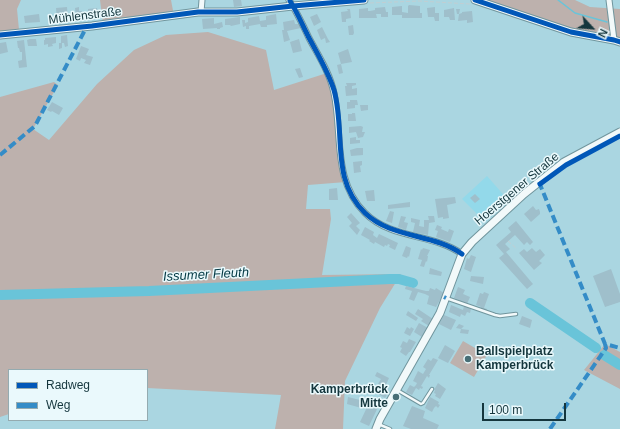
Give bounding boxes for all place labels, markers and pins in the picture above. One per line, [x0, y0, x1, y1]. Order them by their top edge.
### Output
place label: Ballspielplatz Kamperbrück [476, 345, 553, 373]
marker: Ballspielplatz Kamperbrück [463, 354, 473, 364]
place label: Kamperbrück Mitte [311, 383, 388, 411]
marker: Kamperbrück Mitte [391, 392, 401, 402]

